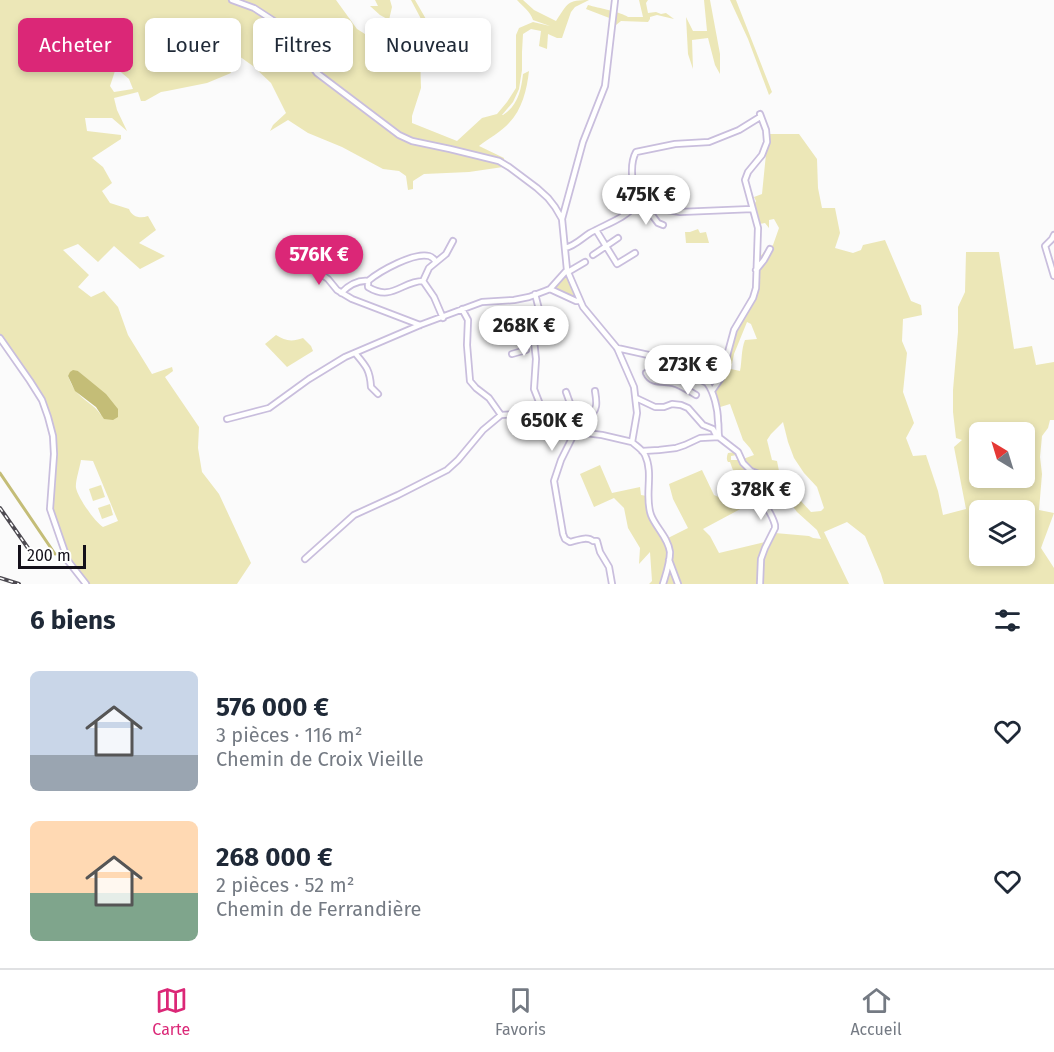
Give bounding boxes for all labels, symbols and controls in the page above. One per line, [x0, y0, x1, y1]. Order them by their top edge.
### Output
chip: Acheter [18, 18, 133, 72]
chip: Louer [145, 18, 241, 72]
chip: Filtres [253, 18, 353, 72]
chip: Nouveau [365, 18, 491, 72]
pin: 475K € [597, 175, 695, 226]
text: 475K € [616, 182, 676, 206]
pin: 576K € [270, 235, 368, 286]
text: 576K € [289, 242, 349, 266]
pin: 268K € [475, 306, 573, 357]
text: 268K € [493, 313, 555, 337]
pin: 273K € [639, 345, 737, 396]
text: 273K € [659, 352, 717, 376]
pin: 650K € [503, 401, 601, 452]
text: 650K € [521, 408, 583, 432]
north arrow [969, 422, 1035, 488]
map controls [969, 422, 1035, 566]
pin: 378K € [712, 470, 810, 521]
text: 378K € [731, 477, 791, 501]
button: layers [969, 500, 1035, 566]
scale bar [18, 542, 86, 570]
text: 200 m [27, 546, 71, 565]
icon: filters [991, 604, 1024, 637]
text: 6 biens [30, 605, 116, 636]
text: 576 000 € [216, 692, 329, 723]
icon: home [78, 695, 150, 767]
icon: heart [991, 715, 1024, 748]
text: 3 pièces · 116 m² [216, 723, 363, 747]
text: Chemin de Croix Vieille [216, 747, 424, 771]
text: 268 000 € [216, 842, 333, 873]
icon: home [78, 845, 150, 917]
icon: heart [991, 865, 1024, 898]
text: 2 pièces · 52 m² [216, 873, 354, 897]
text: Chemin de Ferrandière [216, 897, 421, 921]
tab: Carte [152, 984, 190, 1039]
tab: Favoris [495, 984, 546, 1039]
tab: Accueil [850, 984, 902, 1039]

